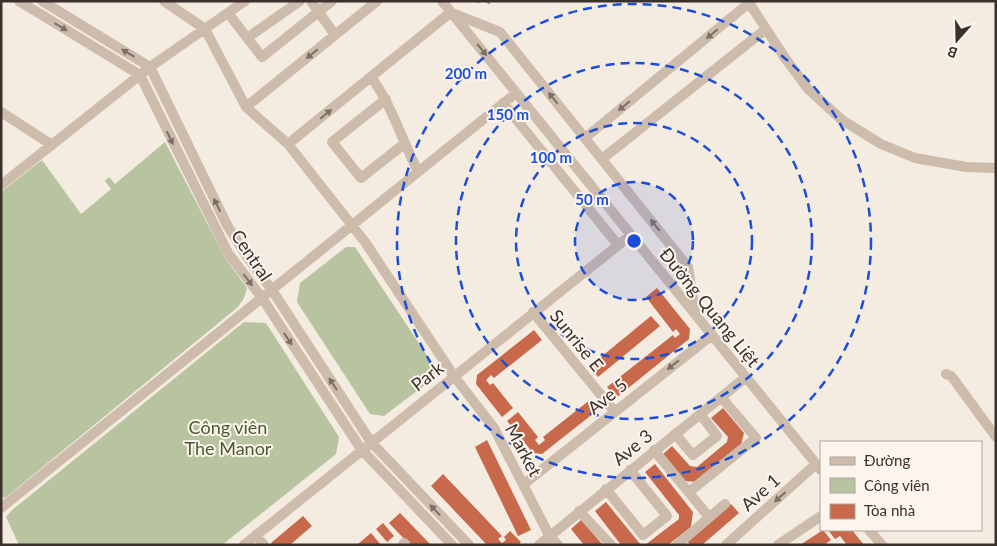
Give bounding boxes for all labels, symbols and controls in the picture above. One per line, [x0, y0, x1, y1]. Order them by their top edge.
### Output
north arrow [932, 15, 982, 65]
one-way arrow [54, 22, 67, 31]
one-way arrow [706, 29, 719, 40]
text: B [945, 43, 960, 62]
one-way arrow [476, 44, 487, 57]
one-way arrow [306, 48, 319, 59]
one-way arrow [121, 49, 134, 58]
text: 200 m [445, 64, 487, 82]
one-way arrow [548, 92, 559, 105]
one-way arrow [618, 101, 631, 112]
text: 150 m [487, 105, 529, 123]
one-way arrow [319, 108, 332, 119]
one-way arrow [166, 131, 174, 145]
text: 100 m [530, 148, 572, 166]
text: 50 m [575, 190, 609, 208]
one-way arrow [213, 198, 221, 213]
one-way arrow [649, 219, 660, 232]
street label: Central [227, 225, 277, 285]
centre of rings [625, 232, 643, 250]
street label: Đường Quang Liệt [655, 243, 765, 371]
one-way arrow [243, 273, 253, 287]
street label: Sunrise E [546, 305, 608, 375]
one-way arrow [284, 332, 293, 345]
street label: Park [406, 356, 448, 395]
one-way arrow [667, 359, 680, 370]
street label: Ave 5 [583, 373, 631, 419]
one-way arrow [329, 377, 338, 391]
park label: Công viên The Manor [185, 416, 272, 459]
street label: Market [501, 420, 547, 481]
street label: Ave 3 [608, 424, 656, 470]
legend [820, 441, 982, 531]
text: Đường [864, 451, 910, 469]
street label: Ave 1 [736, 469, 784, 515]
text: Công viên [864, 476, 930, 494]
one-way arrow [773, 491, 786, 502]
text: Tòa nhà [864, 501, 915, 519]
one-way arrow [430, 504, 442, 516]

